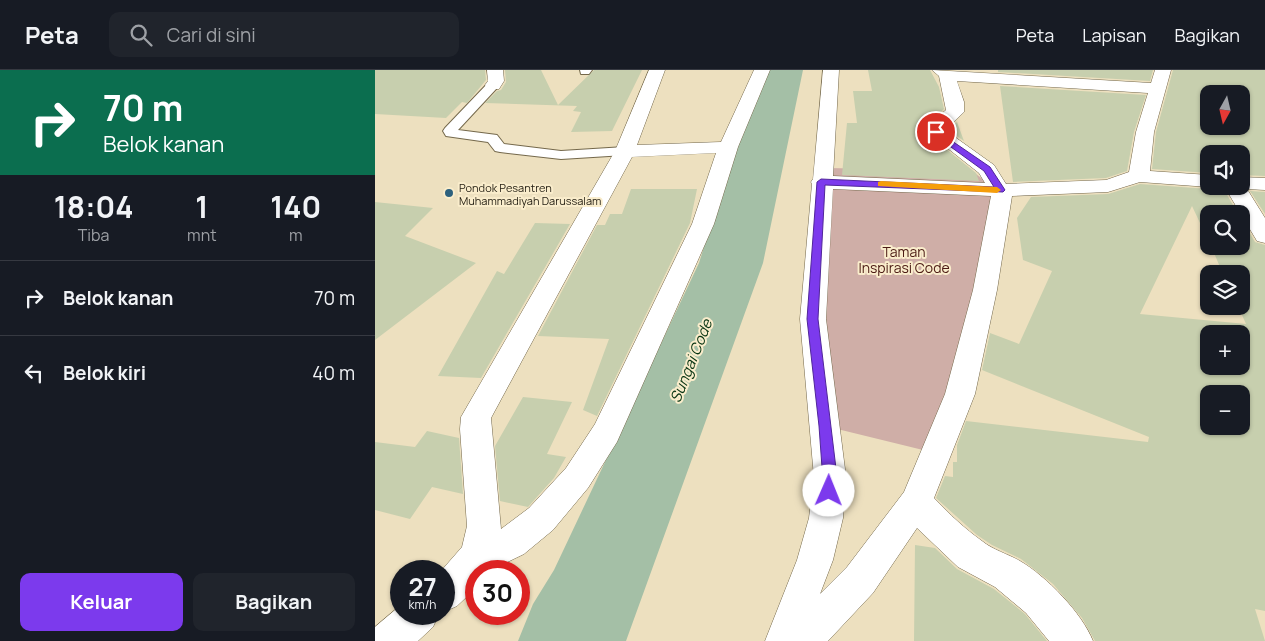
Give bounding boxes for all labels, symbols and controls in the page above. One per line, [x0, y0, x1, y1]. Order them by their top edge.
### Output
search box [109, 12, 459, 57]
text: Peta [25, 18, 79, 51]
icon: search [127, 21, 155, 49]
text: Cari di sini [167, 22, 256, 48]
text: Peta [1016, 23, 1054, 47]
text: Lapisan [1082, 23, 1146, 47]
text: Bagikan [1174, 23, 1240, 47]
text: 70 m [103, 84, 183, 132]
north arrow [1200, 85, 1250, 135]
map controls [1200, 85, 1250, 435]
icon: right [20, 90, 85, 155]
pin [915, 111, 957, 153]
icon: arrive [922, 118, 950, 146]
text: Belok kanan [103, 129, 224, 159]
button: sound [1200, 145, 1250, 195]
place label: Pondok Pesantren Muhammadiyah Darussalam [459, 180, 601, 208]
text: 18:04 [54, 186, 133, 227]
text: 1 [195, 186, 208, 227]
text: 140 [270, 186, 321, 227]
marker: Pondok Pesantren Muhammadiyah Darussalam [443, 187, 455, 199]
button: search [1200, 205, 1250, 255]
text: Tiba [78, 224, 109, 246]
text: mnt [187, 224, 217, 246]
text: m [289, 224, 303, 246]
park label: Taman Inspirasi Code [858, 242, 950, 277]
button: layers [1200, 265, 1250, 315]
icon: right [20, 284, 48, 312]
text: Belok kanan [63, 285, 173, 311]
text: 70 m [314, 285, 355, 311]
water label: Sungai Code [665, 315, 718, 406]
button: + [1200, 325, 1250, 375]
icon: left [20, 359, 48, 387]
text: Belok kiri [63, 360, 146, 386]
text: 40 m [312, 360, 355, 386]
button: − [1200, 385, 1250, 435]
position arrow [802, 464, 854, 516]
speed limit sign: 30 [465, 560, 530, 625]
text: 27 [408, 569, 437, 604]
button: Keluar [20, 573, 183, 631]
button: Bagikan [193, 573, 355, 631]
text: km/h [409, 596, 436, 613]

